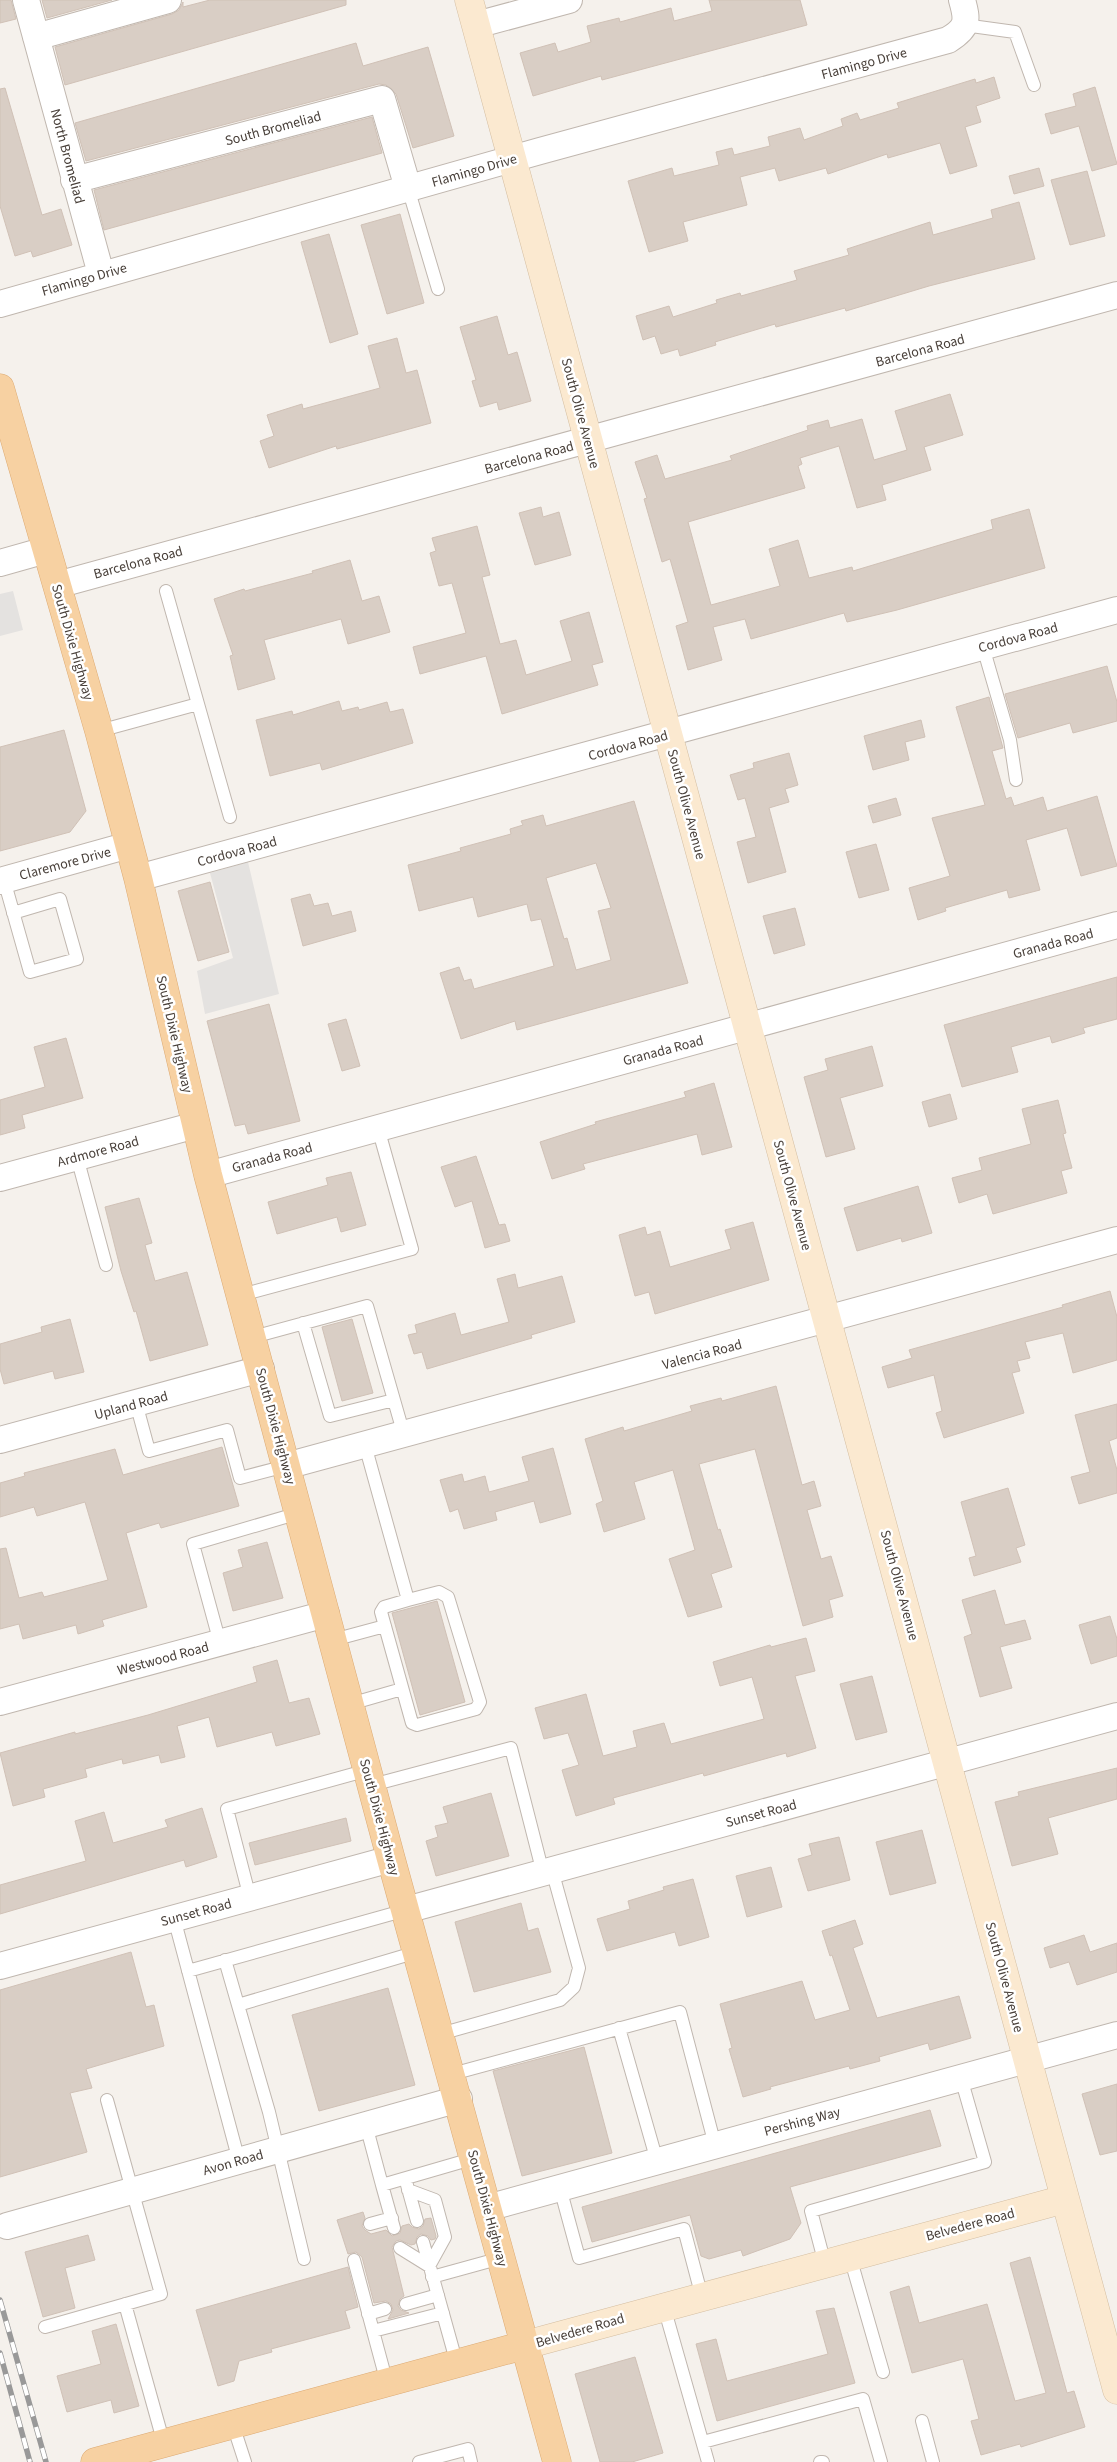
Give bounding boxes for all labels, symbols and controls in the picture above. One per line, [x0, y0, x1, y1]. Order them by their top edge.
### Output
street label: Flamingo Drive [819, 43, 909, 85]
street label: North Bromeliad [45, 107, 89, 206]
street label: South Bromeliad [223, 107, 324, 151]
street label: Flamingo Drive [429, 149, 519, 193]
street label: Flamingo Drive [39, 258, 129, 302]
street label: Barcelona Road [873, 329, 967, 373]
street label: South Olive Avenue [556, 356, 604, 471]
street label: Barcelona Road [482, 436, 576, 480]
street label: Barcelona Road [91, 541, 185, 585]
street label: South Dixie Highway [46, 582, 98, 703]
street label: Cordova Road [976, 618, 1060, 658]
street label: Cordova Road [586, 726, 670, 766]
street label: South Olive Avenue [662, 747, 710, 862]
street label: Cordova Road [195, 832, 279, 872]
street label: Claremore Drive [17, 842, 113, 886]
street label: Granada Road [1011, 924, 1096, 964]
street label: South Dixie Highway [151, 973, 197, 1095]
street label: Granada Road [621, 1031, 706, 1071]
street label: Ardmore Road [55, 1131, 141, 1172]
street label: Granada Road [230, 1138, 315, 1178]
street label: South Olive Avenue [768, 1138, 816, 1253]
street label: Valencia Road [660, 1335, 744, 1375]
street label: South Dixie Highway [250, 1366, 300, 1487]
street label: Upland Road [92, 1387, 170, 1425]
street label: South Olive Avenue [875, 1528, 923, 1643]
street label: Westwood Road [115, 1637, 211, 1681]
street label: South Dixie Highway [354, 1757, 404, 1878]
street label: Sunset Road [723, 1795, 799, 1833]
street label: Sunset Road [158, 1894, 234, 1932]
street label: South Olive Avenue [980, 1920, 1028, 2035]
street label: Pershing Way [762, 2102, 843, 2142]
street label: Avon Road [201, 2145, 266, 2181]
street label: South Dixie Highway [462, 2148, 512, 2269]
street label: Belvedere Road [924, 2203, 1017, 2246]
street label: Belvedere Road [534, 2309, 627, 2353]

